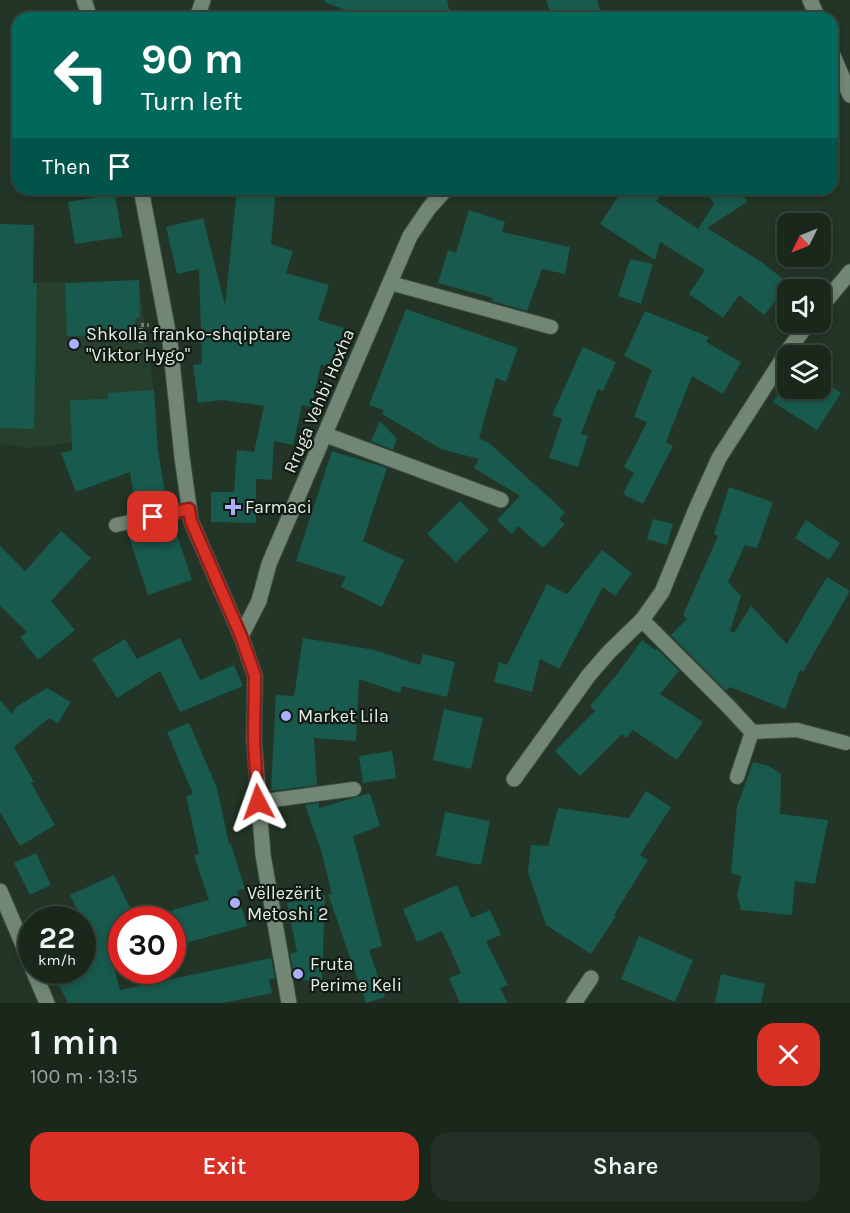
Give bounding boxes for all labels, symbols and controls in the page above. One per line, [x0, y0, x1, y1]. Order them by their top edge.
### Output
text: 90 m [141, 34, 244, 84]
icon: left [42, 36, 120, 114]
text: Turn left [141, 85, 242, 117]
icon: arrive [103, 150, 136, 183]
text: Then [42, 154, 91, 180]
north arrow [777, 213, 831, 267]
map controls [777, 213, 831, 399]
button: sound [777, 279, 831, 333]
place label: Shkolla franko-shqiptare "Viktor Hygo" [86, 323, 291, 366]
street label: Rruga Vehbi Hoxha [279, 326, 359, 476]
marker: Shkolla franko-shqiptare "Viktor Hygo" [67, 337, 81, 351]
button: layers [777, 345, 831, 399]
pin [127, 491, 178, 542]
place label: Farmaci [245, 496, 312, 518]
icon: arrive [136, 500, 169, 533]
marker: Farmaci [226, 500, 240, 514]
place label: Market Lila [298, 705, 389, 727]
marker: Market Lila [279, 709, 293, 723]
position arrow [226, 770, 290, 834]
place label: Vëllezërit Metoshi 2 [247, 882, 329, 925]
marker: Vëllezërit Metoshi 2 [228, 896, 242, 910]
speed limit sign: 30 [108, 906, 186, 984]
text: 22 [39, 920, 75, 956]
text: km/h [38, 951, 76, 969]
place label: Fruta Perime Keli [310, 953, 402, 996]
marker: Fruta Perime Keli [291, 967, 305, 981]
text: 1 min [30, 1021, 119, 1063]
button: close [757, 1023, 820, 1086]
text: 100 m · 13:15 [30, 1065, 138, 1088]
button: Exit [30, 1132, 419, 1201]
button: Share [431, 1132, 820, 1201]

